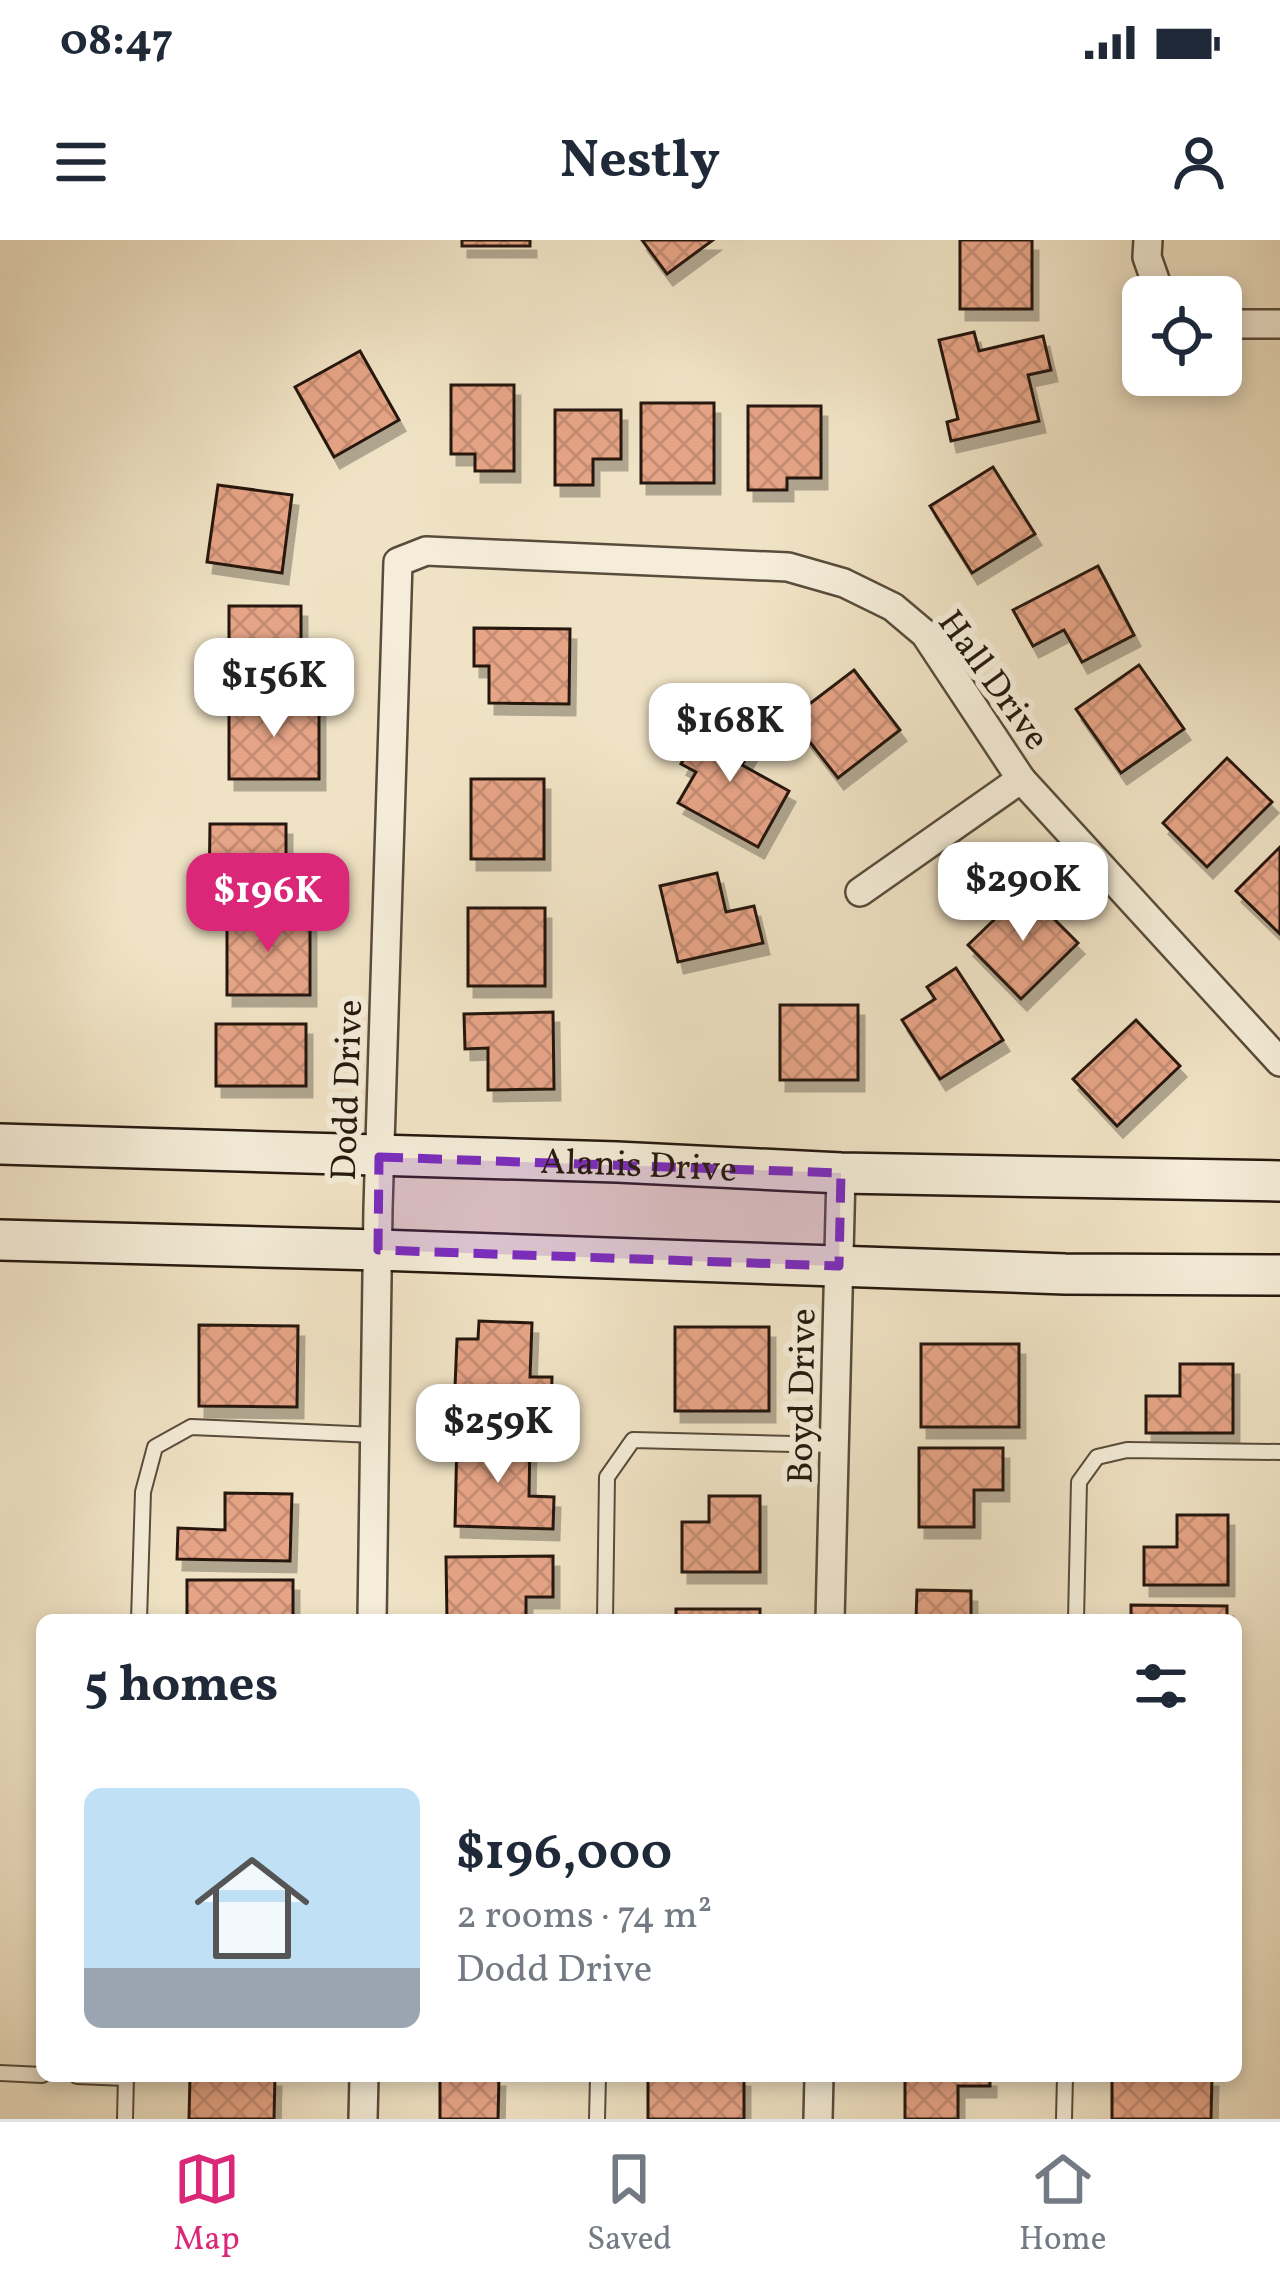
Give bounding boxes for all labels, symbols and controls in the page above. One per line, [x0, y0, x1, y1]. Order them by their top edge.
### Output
text: 08:47 [60, 11, 173, 74]
text: Nestly [560, 125, 720, 200]
icon: menu [48, 129, 114, 195]
icon: person [1166, 129, 1232, 195]
map controls [1122, 276, 1242, 396]
button: locate [1122, 276, 1242, 396]
street label: Hall Drive [924, 601, 1060, 761]
pin: $156K [190, 638, 358, 740]
text: $156K [221, 650, 327, 704]
pin: $168K [646, 683, 814, 785]
text: $168K [676, 695, 784, 749]
pin: $290K [939, 842, 1107, 944]
pin: $196K [184, 853, 352, 955]
text: $290K [965, 854, 1081, 908]
text: $196K [213, 865, 323, 919]
street label: Dodd Drive [321, 999, 377, 1182]
street label: Alanis Drive [539, 1139, 738, 1197]
street label: Boyd Drive [777, 1308, 831, 1484]
pin: $259K [414, 1384, 582, 1486]
text: $259K [443, 1396, 553, 1450]
text: 5 homes [84, 1651, 278, 1722]
icon: filters [1128, 1653, 1194, 1719]
text: $196,000 [456, 1819, 672, 1890]
icon: home [180, 1836, 324, 1980]
text: 2 rooms · 74 m² [456, 1890, 712, 1944]
text: Dodd Drive [456, 1944, 652, 1998]
tab: Map [174, 2146, 240, 2264]
tab: Saved [587, 2146, 672, 2264]
tab: Home [1019, 2146, 1106, 2264]

